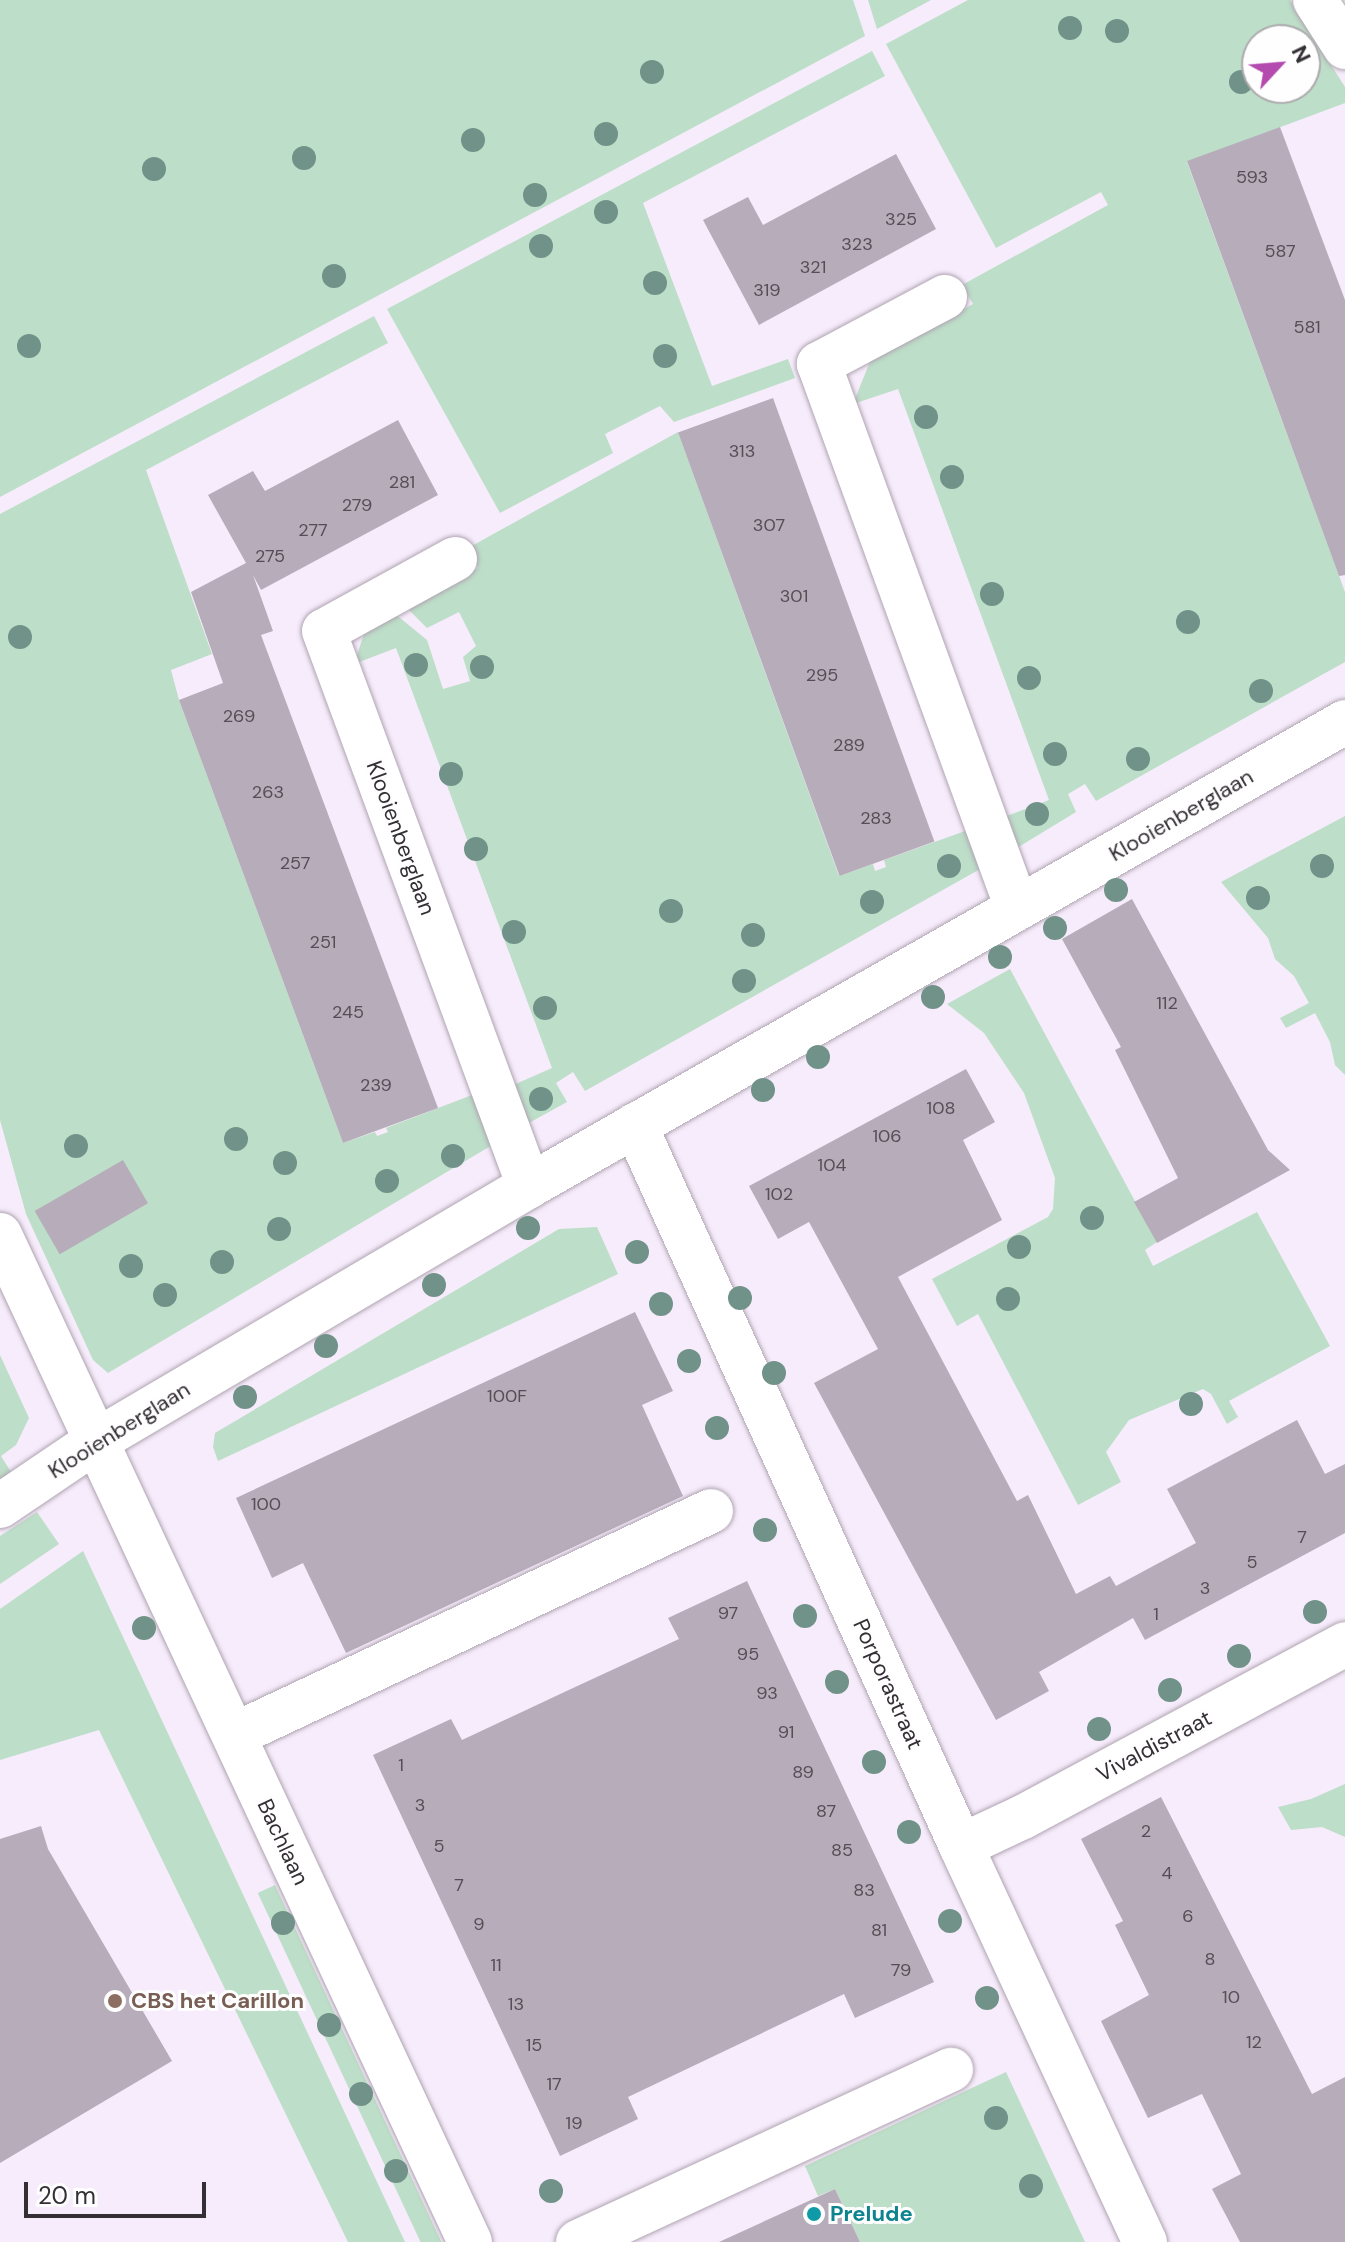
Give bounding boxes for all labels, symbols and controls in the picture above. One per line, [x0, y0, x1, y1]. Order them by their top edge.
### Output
north arrow [1241, 24, 1321, 104]
text: N [1285, 41, 1318, 68]
house number: 593 [1236, 166, 1268, 188]
house number: 325 [885, 208, 917, 230]
house number: 323 [841, 233, 873, 255]
house number: 587 [1264, 240, 1296, 262]
house number: 321 [800, 256, 826, 278]
house number: 319 [753, 279, 781, 301]
house number: 581 [1293, 316, 1321, 338]
house number: 313 [729, 440, 755, 462]
house number: 281 [389, 471, 415, 493]
house number: 279 [342, 494, 372, 516]
house number: 307 [753, 514, 785, 536]
house number: 277 [298, 519, 328, 541]
house number: 275 [255, 545, 285, 567]
house number: 301 [780, 585, 808, 607]
house number: 295 [806, 664, 838, 686]
house number: 269 [223, 705, 255, 727]
house number: 289 [833, 734, 865, 756]
street label: Klooienberglaan [361, 757, 441, 919]
street label: Klooienberglaan [1104, 763, 1258, 867]
house number: 263 [252, 781, 284, 803]
house number: 283 [860, 807, 892, 829]
house number: 257 [280, 852, 310, 874]
house number: 251 [310, 931, 336, 953]
house number: 112 [1156, 992, 1178, 1014]
house number: 245 [332, 1001, 364, 1023]
house number: 239 [360, 1074, 392, 1096]
house number: 108 [927, 1097, 955, 1119]
house number: 106 [872, 1125, 902, 1147]
house number: 104 [818, 1154, 846, 1176]
house number: 102 [765, 1183, 793, 1205]
street label: Klooienberglaan [43, 1376, 195, 1484]
house number: 100F [487, 1385, 527, 1407]
house number: 100 [251, 1493, 281, 1515]
house number: 7 [1297, 1526, 1307, 1548]
house number: 5 [1247, 1551, 1257, 1573]
house number: 3 [1200, 1577, 1210, 1599]
house number: 97 [718, 1602, 738, 1624]
house number: 1 [1153, 1603, 1159, 1625]
street label: Porporastraat [848, 1615, 928, 1753]
house number: 95 [737, 1643, 759, 1665]
house number: 93 [756, 1682, 778, 1704]
street label: Vivaldistraat [1092, 1705, 1216, 1787]
house number: 91 [778, 1721, 794, 1743]
house number: 1 [398, 1754, 404, 1776]
house number: 89 [792, 1761, 814, 1783]
house number: 3 [415, 1794, 425, 1816]
street label: Bachlaan [252, 1795, 314, 1889]
house number: 87 [816, 1800, 836, 1822]
house number: 2 [1141, 1820, 1151, 1842]
house number: 5 [434, 1835, 444, 1857]
house number: 85 [831, 1839, 853, 1861]
house number: 4 [1162, 1862, 1172, 1884]
house number: 7 [454, 1874, 464, 1896]
house number: 83 [853, 1879, 875, 1901]
house number: 6 [1182, 1905, 1194, 1927]
house number: 9 [473, 1913, 485, 1935]
house number: 81 [871, 1919, 887, 1941]
house number: 8 [1205, 1948, 1215, 1970]
house number: 11 [490, 1954, 502, 1976]
house number: 79 [891, 1959, 911, 1981]
house number: 10 [1222, 1986, 1240, 2008]
place label: CBS het Carillon [131, 1988, 304, 2014]
marker: CBS het Carillon [106, 1992, 124, 2010]
house number: 13 [508, 1993, 524, 2015]
house number: 12 [1246, 2031, 1262, 2053]
house number: 15 [526, 2034, 542, 2056]
house number: 17 [546, 2073, 562, 2095]
house number: 19 [566, 2112, 582, 2134]
scale bar [28, 2166, 210, 2216]
text: 20 m [38, 2180, 96, 2211]
place label: Prelude [830, 2201, 913, 2227]
marker: Prelude [805, 2205, 823, 2223]

